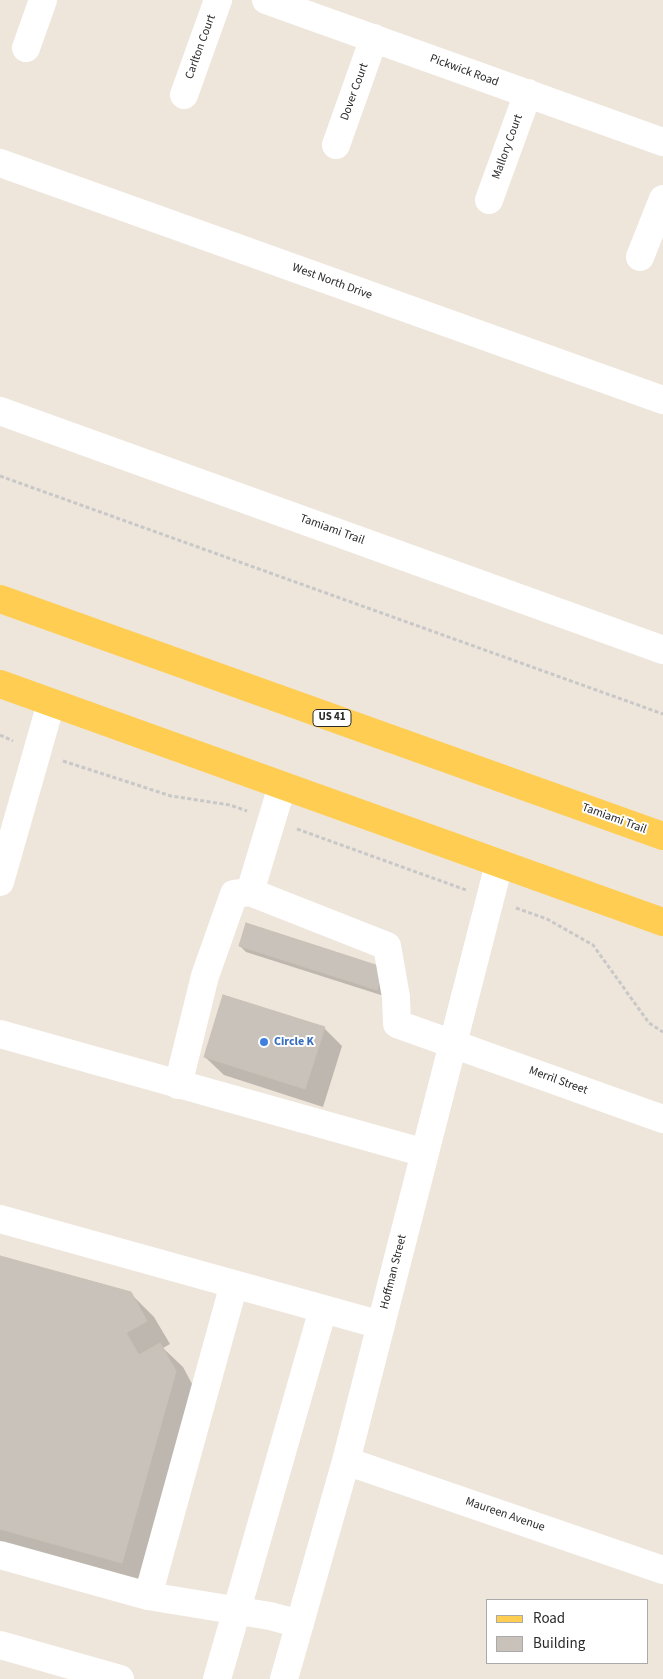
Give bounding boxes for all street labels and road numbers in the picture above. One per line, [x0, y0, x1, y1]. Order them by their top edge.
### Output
street label: Carlton Court [183, 13, 219, 81]
street label: Pickwick Road [428, 52, 500, 90]
street label: Dover Court [338, 61, 372, 123]
street label: Mallory Court [490, 113, 526, 181]
street label: West North Drive [290, 261, 374, 303]
street label: Tamiami Trail [298, 512, 366, 548]
road number: US 41 [313, 710, 351, 726]
street label: Tamiami Trail [580, 801, 648, 837]
street label: Merril Street [527, 1064, 589, 1098]
street label: Hoffman Street [378, 1233, 410, 1311]
street label: Maureen Avenue [463, 1495, 547, 1535]

